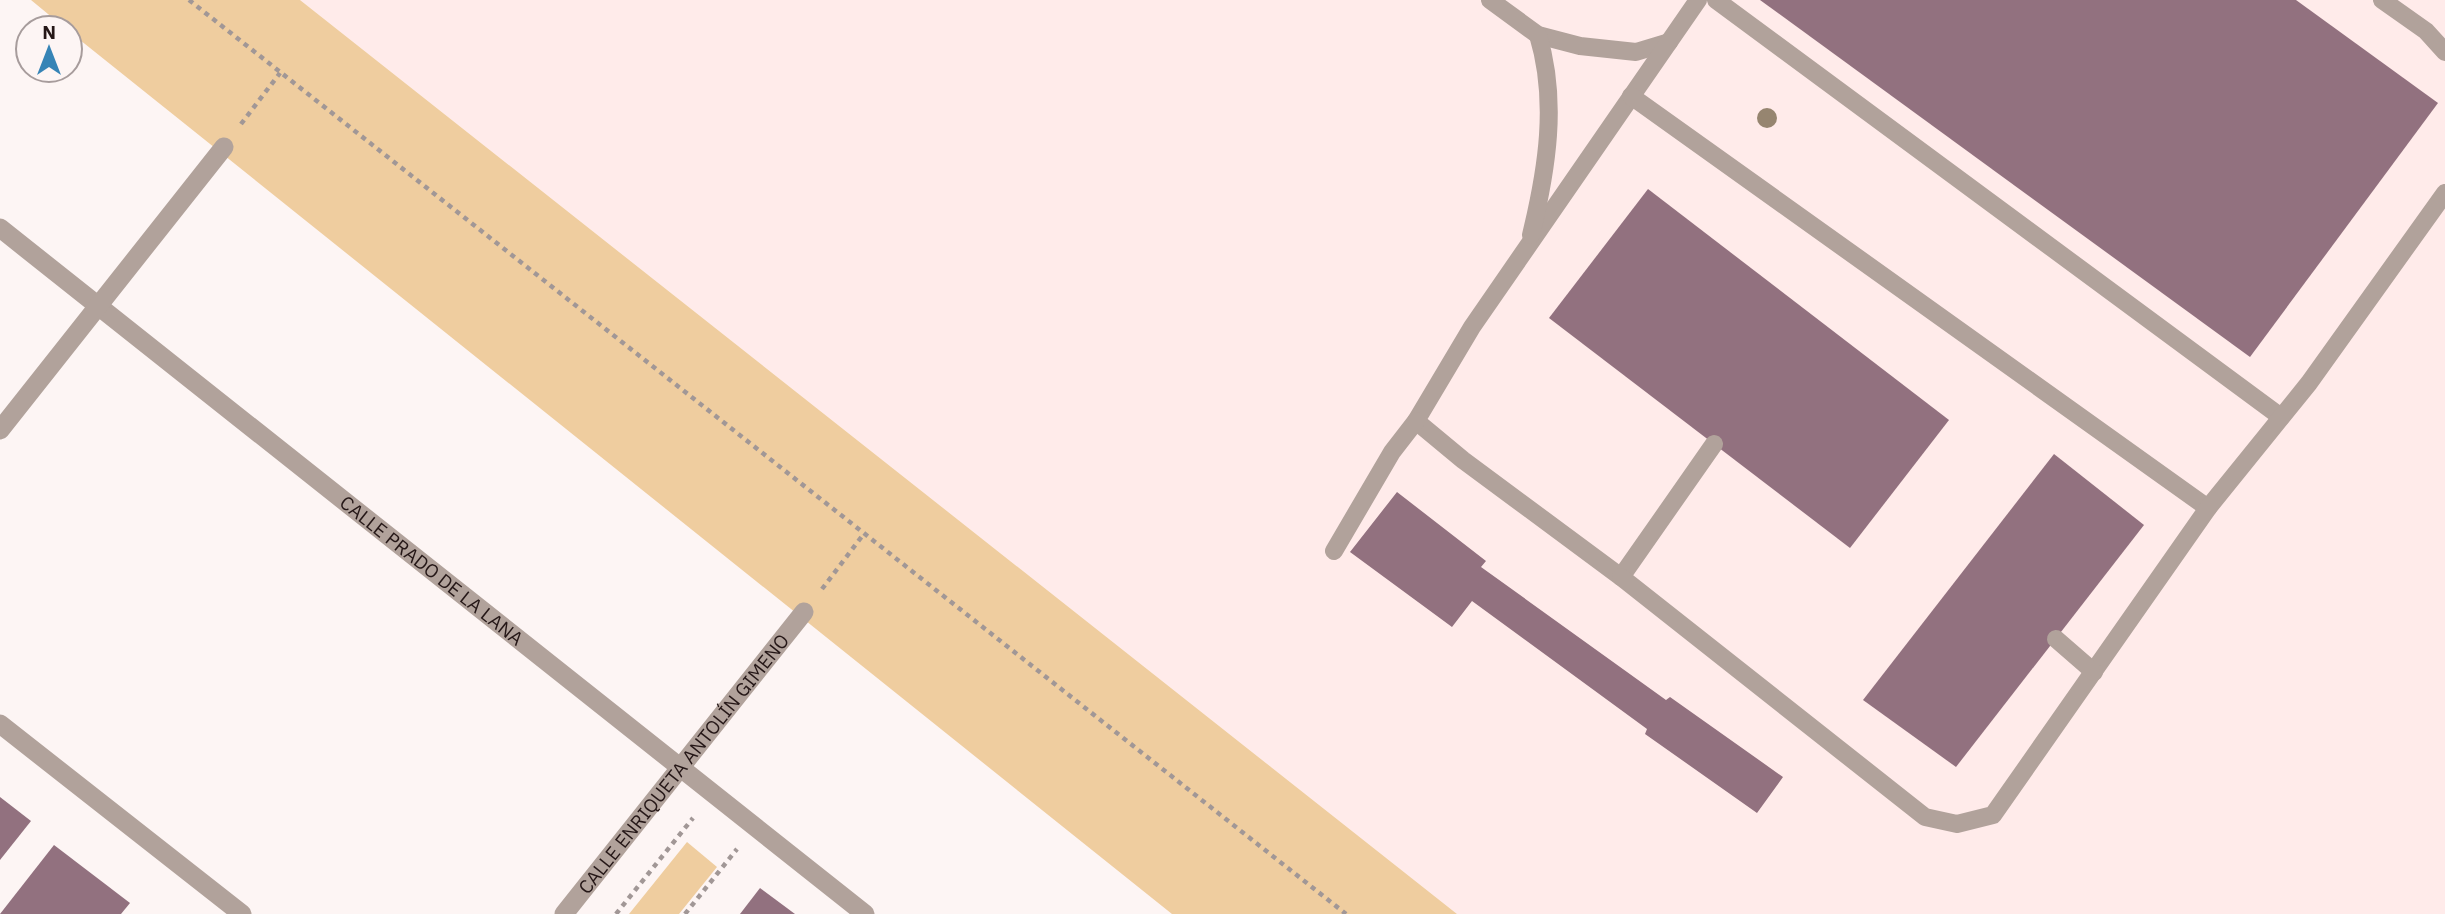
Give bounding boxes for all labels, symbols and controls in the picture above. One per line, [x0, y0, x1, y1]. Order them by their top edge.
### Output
north arrow [14, 14, 84, 84]
text: N [42, 20, 56, 44]
street label: CALLE PRADO DE LA LANA [335, 490, 528, 651]
street label: CALLE ENRIQUETA ANTOLÍN GIMENO [573, 629, 794, 899]

